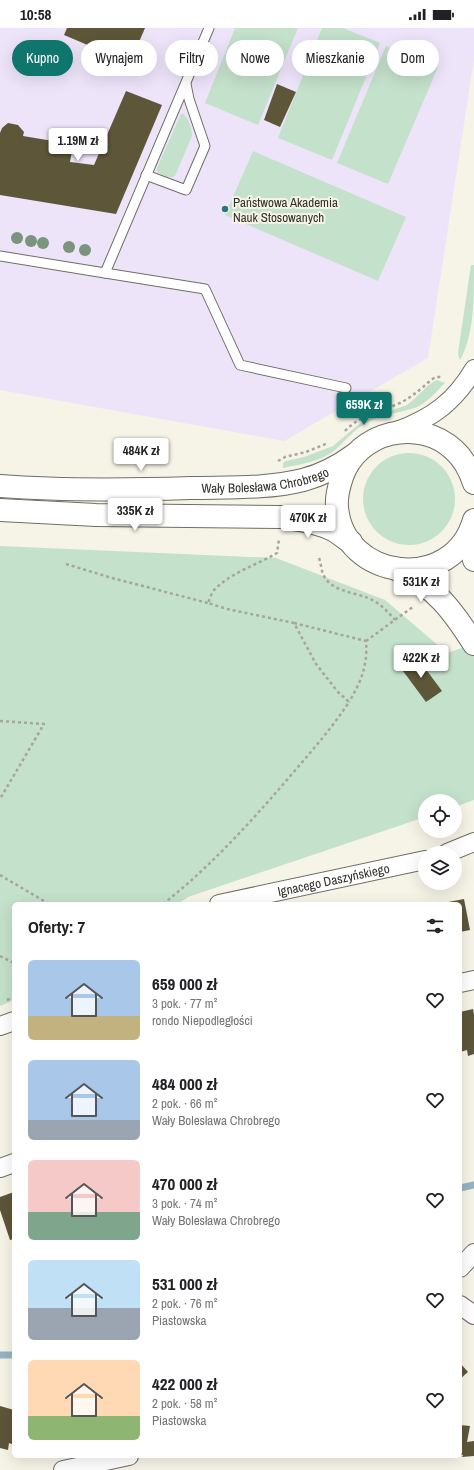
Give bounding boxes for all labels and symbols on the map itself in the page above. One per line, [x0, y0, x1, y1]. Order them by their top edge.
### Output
pin: 1.19M zł [37, 128, 119, 162]
place label: Państwowa Akademia Nauk Stosowanych [233, 194, 338, 226]
marker: Państwowa Akademia Nauk Stosowanych [220, 204, 230, 214]
pin: 659K zł [327, 392, 401, 426]
pin: 484K zł [104, 438, 178, 472]
street label: Wały Bolesława Chrobrego [201, 464, 332, 497]
pin: 335K zł [98, 498, 172, 532]
pin: 470K zł [271, 505, 345, 539]
pin: 531K zł [384, 569, 458, 603]
pin: 422K zł [384, 645, 458, 679]
street label: Ignacego Daszyńskiego [276, 860, 391, 900]

